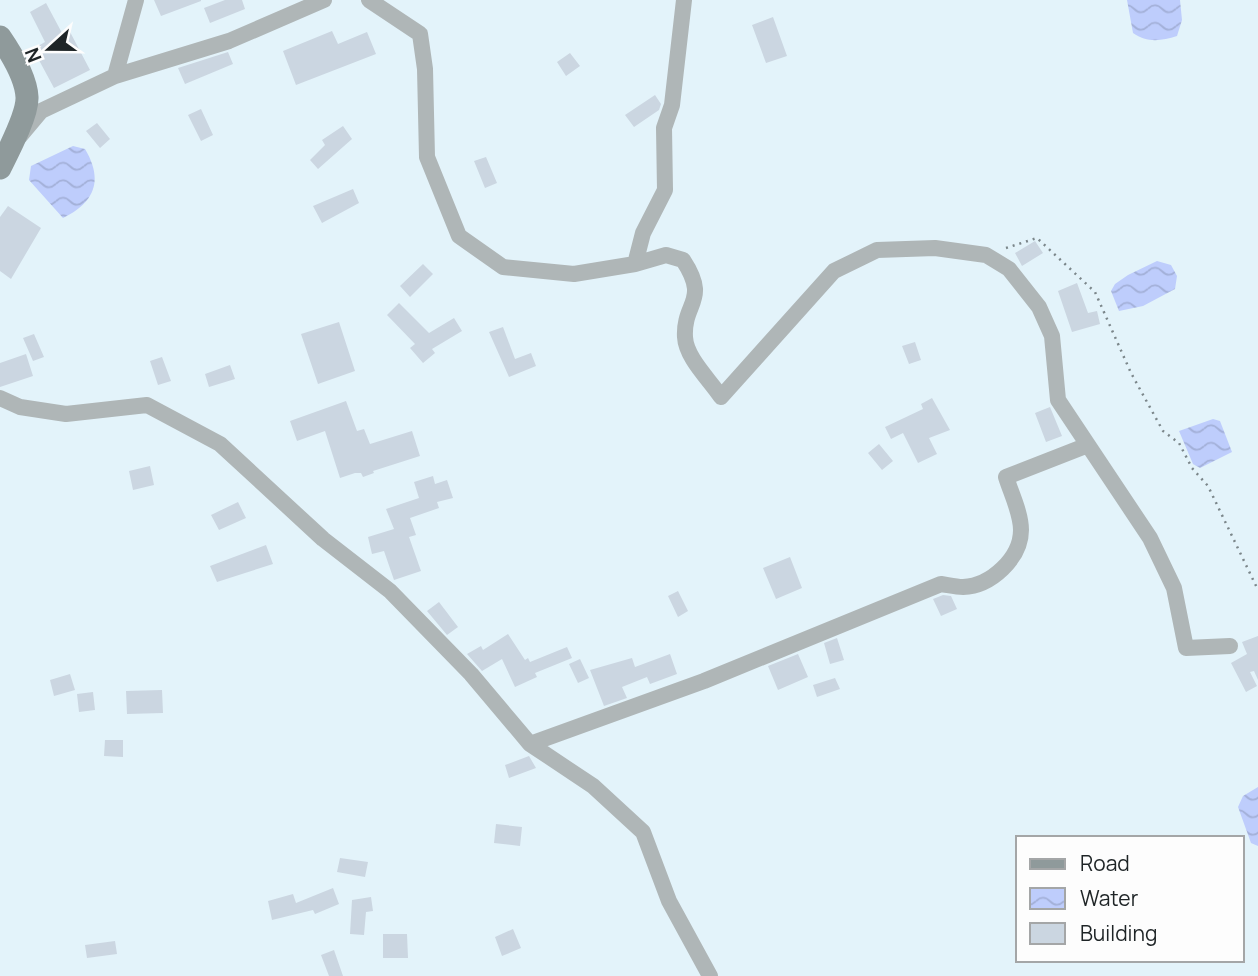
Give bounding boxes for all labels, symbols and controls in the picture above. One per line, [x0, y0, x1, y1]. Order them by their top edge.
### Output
north arrow [14, 14, 84, 84]
text: N [19, 44, 48, 66]
legend [1016, 836, 1244, 962]
text: Road [1080, 849, 1130, 877]
text: Water [1080, 884, 1139, 912]
text: Building [1080, 919, 1157, 947]

